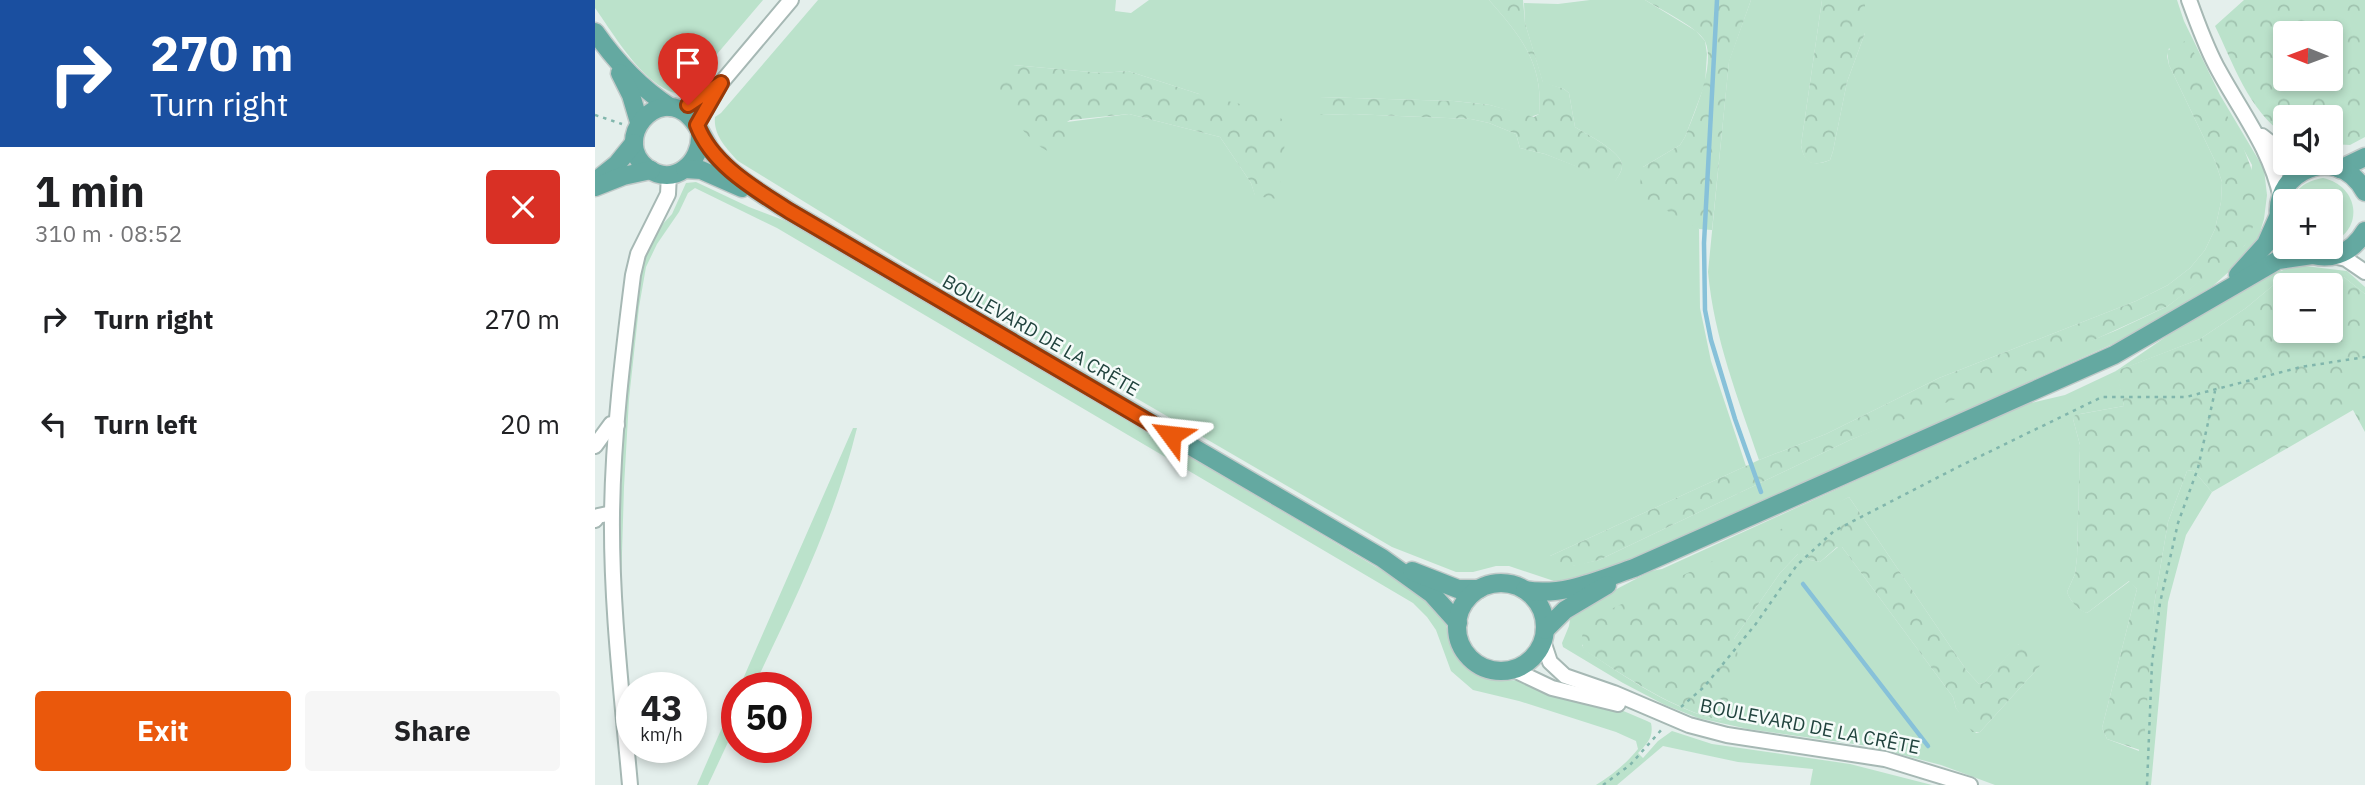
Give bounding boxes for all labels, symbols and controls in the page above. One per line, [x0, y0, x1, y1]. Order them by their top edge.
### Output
text: 270 m [150, 21, 294, 84]
north arrow [2273, 21, 2343, 91]
map controls [2273, 21, 2343, 343]
icon: right [35, 28, 126, 119]
pin [658, 33, 718, 105]
icon: arrive [669, 44, 707, 82]
text: Turn right [150, 83, 288, 125]
button: sound [2273, 105, 2343, 175]
text: 1 min [35, 164, 145, 219]
button: close [486, 170, 560, 244]
button: + [2273, 189, 2343, 259]
text: 310 m · 08:52 [35, 218, 182, 248]
street label: BOULEVARD DE LA CRÊTE [938, 269, 1144, 401]
button: − [2273, 273, 2343, 343]
icon: right [35, 300, 73, 338]
text: Turn right [94, 302, 213, 336]
text: 270 m [484, 302, 560, 336]
position arrow [1134, 398, 1208, 472]
icon: left [35, 405, 73, 443]
text: Turn left [94, 407, 197, 441]
text: 20 m [500, 407, 560, 441]
speed limit sign: 50 [721, 672, 812, 763]
text: 43 [640, 685, 683, 731]
button: Exit [35, 691, 291, 771]
button: Share [305, 691, 560, 771]
street label: BOULEVARD DE LA CRÊTE [1698, 693, 1922, 759]
text: km/h [640, 723, 683, 746]

